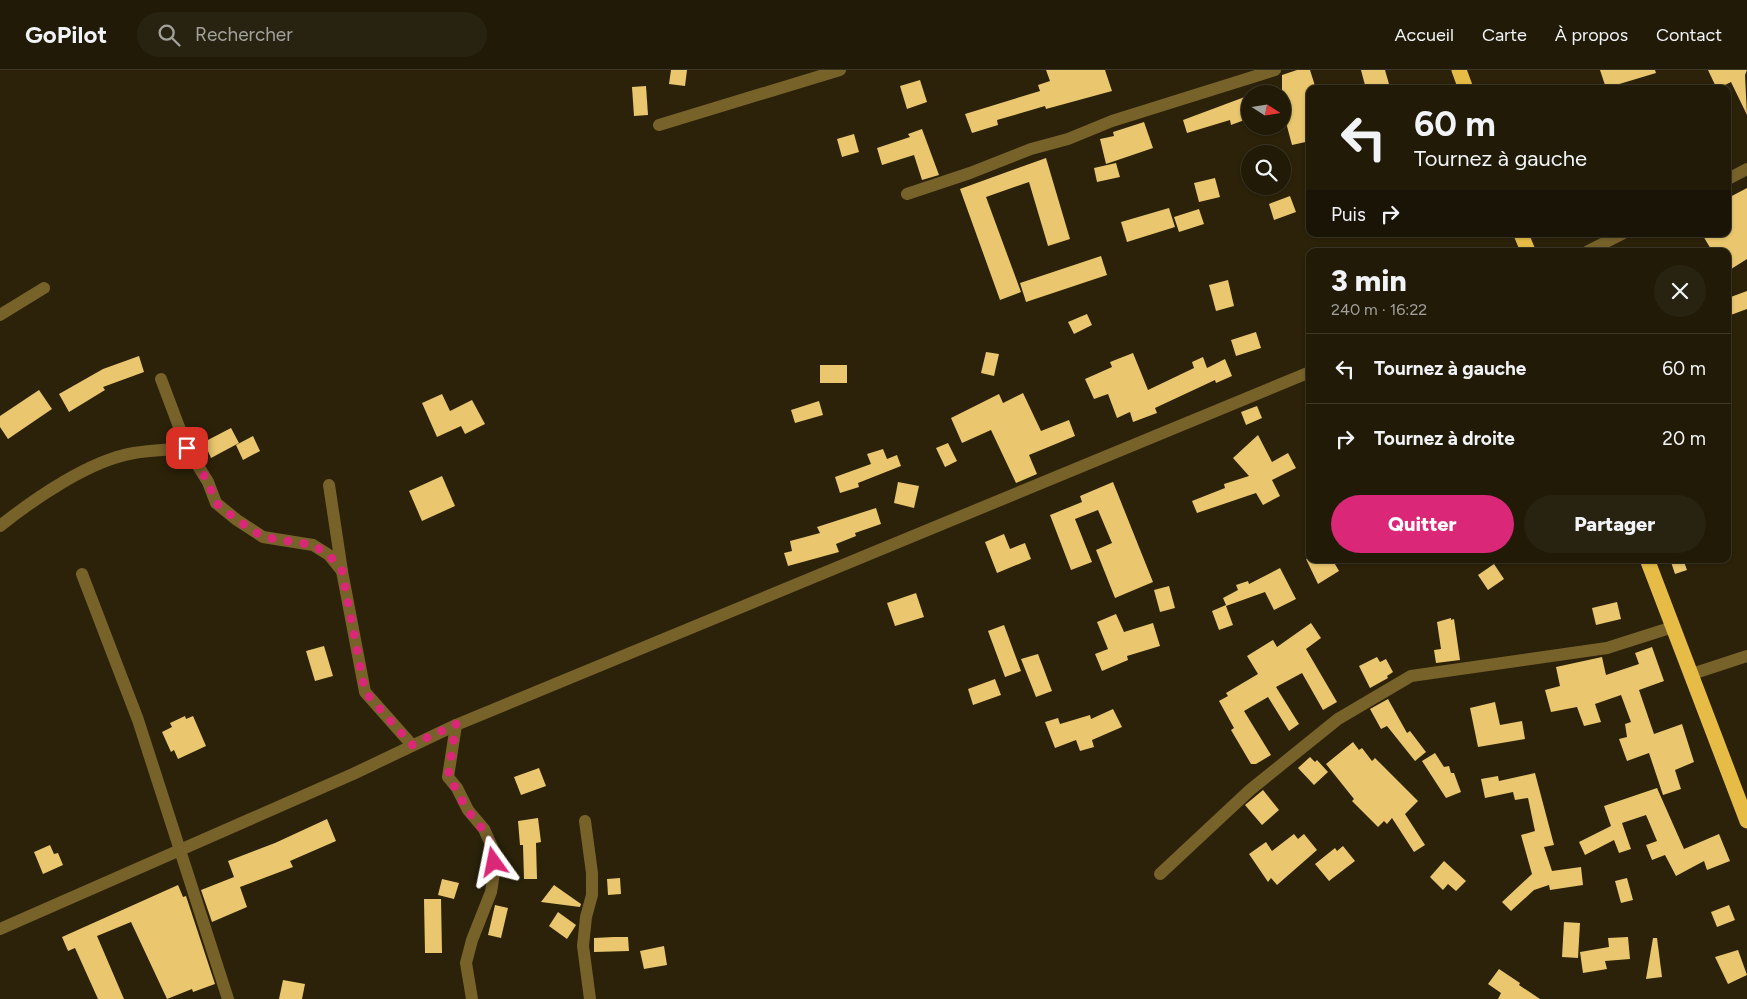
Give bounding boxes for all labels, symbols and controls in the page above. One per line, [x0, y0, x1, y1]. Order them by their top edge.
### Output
search box [137, 12, 487, 57]
text: GoPilot [25, 20, 107, 49]
icon: search [155, 21, 183, 49]
text: Rechercher [195, 23, 293, 46]
text: Accueil [1394, 24, 1454, 46]
text: Carte [1482, 24, 1527, 46]
text: À propos [1555, 24, 1628, 46]
text: Contact [1656, 24, 1722, 46]
north arrow [1241, 85, 1291, 135]
map controls [1241, 85, 1291, 195]
text: 60 m [1414, 103, 1496, 145]
icon: left [1331, 105, 1396, 170]
button: search [1241, 145, 1291, 195]
text: Tournez à gauche [1414, 145, 1587, 172]
icon: right [1376, 200, 1404, 228]
text: Puis [1331, 203, 1366, 226]
text: 3 min [1331, 262, 1407, 299]
button: close [1654, 265, 1706, 317]
text: 240 m · 16:22 [1331, 300, 1427, 319]
icon: left [1331, 355, 1359, 383]
text: Tournez à gauche [1374, 357, 1526, 380]
text: 60 m [1662, 357, 1706, 380]
icon: right [1331, 425, 1359, 453]
pin [166, 427, 208, 469]
text: Tournez à droite [1374, 427, 1515, 450]
text: 20 m [1662, 427, 1706, 450]
icon: arrive [173, 434, 201, 462]
button: Quitter [1331, 495, 1514, 553]
button: Partager [1524, 495, 1706, 553]
position arrow [467, 835, 519, 887]

